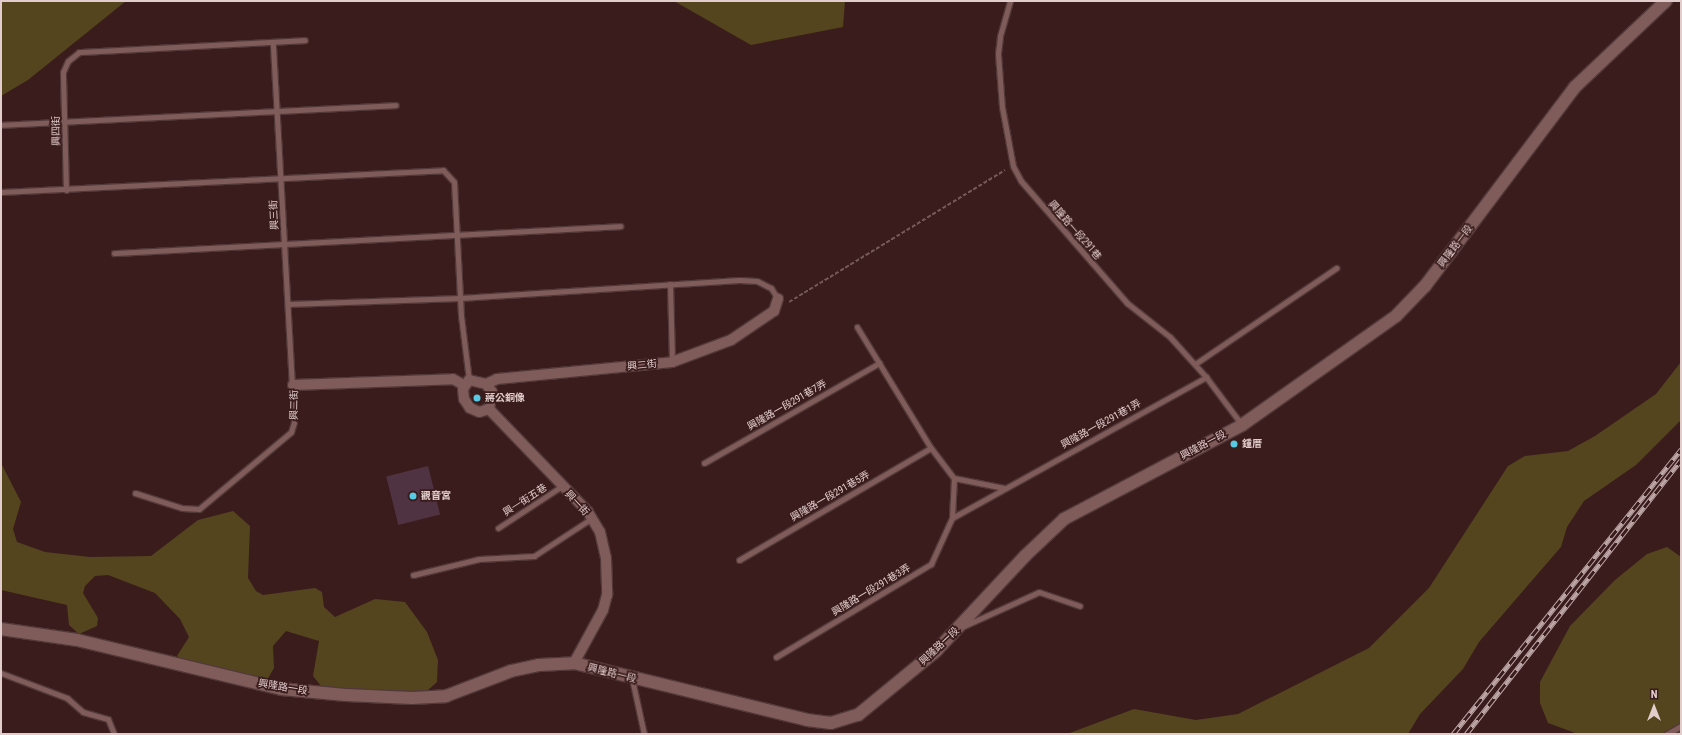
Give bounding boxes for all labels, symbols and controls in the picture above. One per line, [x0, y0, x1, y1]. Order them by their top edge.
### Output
street label: 興四街 [50, 116, 62, 146]
street label: 興隆路一段291巷 [1046, 198, 1104, 262]
street label: 興三街 [267, 200, 281, 230]
street label: 興隆路一段 [1435, 222, 1475, 270]
street label: 興二街 [626, 357, 658, 373]
street label: 興隆路一段291巷7弄 [745, 377, 829, 433]
street label: 興二街 [288, 390, 300, 420]
place label: 蔣公銅像 [485, 392, 525, 404]
marker: 蔣公銅像 [472, 393, 482, 403]
street label: 興隆路一段291巷1弄 [1059, 397, 1143, 451]
street label: 興隆路一段 [1178, 428, 1228, 462]
place label: 鍾厝 [1242, 438, 1262, 450]
marker: 鍾厝 [1229, 439, 1239, 449]
street label: 興隆路一段291巷5弄 [788, 468, 872, 524]
street label: 興一街五巷 [501, 481, 549, 519]
street label: 興一街 [562, 488, 592, 518]
place label: 觀音宮 [421, 490, 451, 502]
marker: 觀音宮 [408, 491, 418, 501]
street label: 興隆路一段291巷3弄 [829, 562, 913, 618]
street label: 興隆路一段 [917, 625, 961, 667]
street label: 興隆路一段 [586, 661, 638, 685]
street label: 興隆路一段 [257, 677, 309, 697]
north arrow [1634, 687, 1674, 727]
text: N [1651, 688, 1657, 701]

